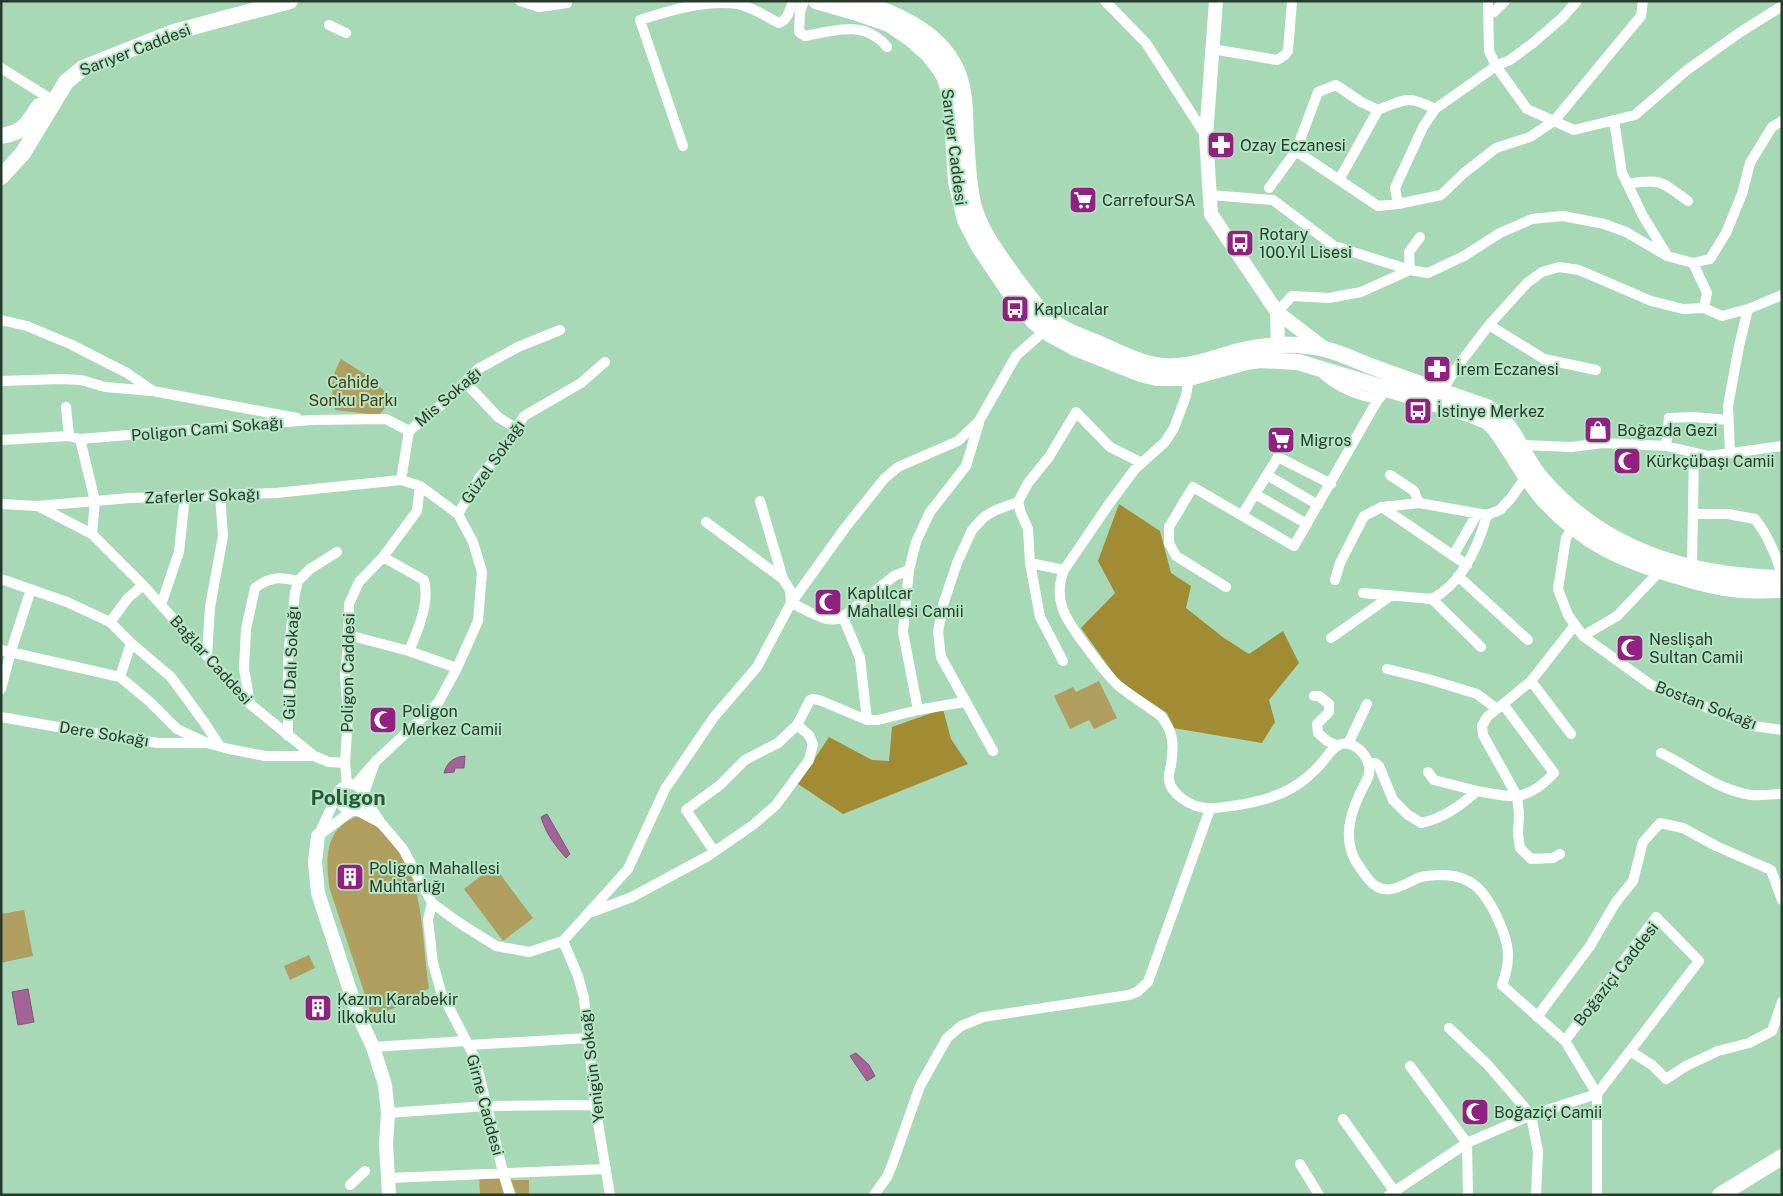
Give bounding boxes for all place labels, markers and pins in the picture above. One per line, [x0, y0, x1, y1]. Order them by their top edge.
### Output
pharmacy icon: Ozay Eczanesi [1206, 130, 1236, 160]
place label: Ozay Eczanesi [1240, 136, 1346, 155]
supermarket icon: CarrefourSA [1068, 185, 1098, 215]
place label: CarrefourSA [1102, 191, 1196, 210]
place label: Rotary 100.Yıl Lisesi [1259, 225, 1352, 262]
bus stop icon: Rotary 100.Yıl Lisesi [1225, 228, 1255, 258]
bus stop icon: Kaplıcalar [1000, 294, 1030, 324]
place label: Kaplıcalar [1034, 300, 1109, 319]
pharmacy icon: İrem Eczanesi [1422, 354, 1452, 384]
place label: İrem Eczanesi [1456, 359, 1559, 379]
bus stop icon: İstinye Merkez [1403, 396, 1433, 426]
place label: İstinye Merkez [1437, 401, 1545, 421]
shop icon: Boğazda Gezi [1583, 415, 1613, 445]
place label: Boğazda Gezi [1617, 421, 1717, 440]
supermarket icon: Migros [1266, 425, 1296, 455]
place label: Migros [1300, 431, 1351, 450]
mosque icon: Kürkçübaşı Camii [1612, 446, 1642, 476]
place label: Kürkçübaşı Camii [1646, 452, 1774, 471]
place label: Kaplılcar Mahallesi Camii [847, 584, 964, 621]
mosque icon: Kaplılcar Mahallesi Camii [813, 587, 843, 617]
place label: Neslişah Sultan Camii [1649, 630, 1743, 667]
mosque icon: Neslişah Sultan Camii [1615, 633, 1645, 663]
place label: Poligon Merkez Camii [402, 702, 502, 739]
mosque icon: Poligon Merkez Camii [368, 705, 398, 735]
place label: Poligon Mahallesi Muhtarlığı [369, 859, 500, 896]
building icon: Poligon Mahallesi Muhtarlığı [335, 862, 365, 892]
place label: Kazım Karabekir İlkokulu [337, 990, 458, 1027]
building icon: Kazım Karabekir İlkokulu [303, 993, 333, 1023]
mosque icon: Boğaziçi Camii [1460, 1097, 1490, 1127]
place label: Boğaziçi Camii [1494, 1103, 1602, 1122]

